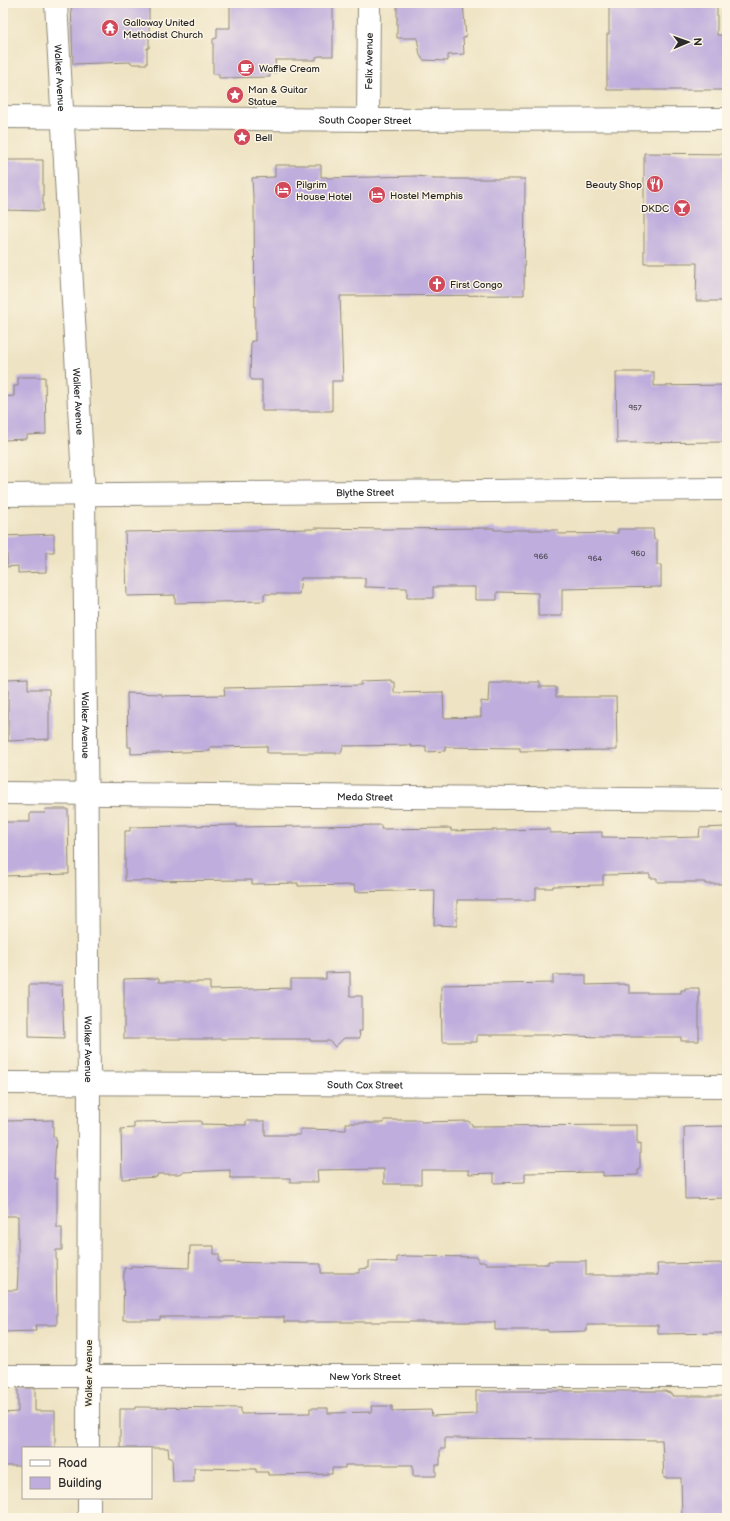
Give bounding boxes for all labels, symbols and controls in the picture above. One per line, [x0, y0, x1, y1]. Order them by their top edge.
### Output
place label: Galloway United Methodist Church [123, 17, 204, 41]
temple icon: Galloway United Methodist Church [100, 18, 120, 38]
north arrow [668, 22, 708, 62]
street label: Felix Avenue [363, 32, 376, 90]
text: N [691, 37, 704, 46]
street label: Walker Avenue [51, 44, 67, 112]
cafe icon: Waffle Cream [236, 58, 256, 78]
place label: Waffle Cream [259, 63, 320, 75]
place label: Man & Guitar Statue [248, 84, 308, 108]
place icon: Man & Guitar Statue [225, 85, 245, 105]
street label: South Cooper Street [319, 114, 411, 127]
place icon: Bell [232, 127, 252, 147]
place label: Bell [255, 132, 272, 144]
restaurant icon: Beauty Shop [645, 174, 665, 194]
place label: Pilgrim House Hotel [296, 179, 352, 203]
place label: Beauty Shop [585, 179, 642, 191]
hotel icon: Pilgrim House Hotel [273, 180, 293, 200]
hotel icon: Hostel Memphis [367, 185, 387, 205]
place label: Hostel Memphis [390, 190, 463, 202]
bar icon: DKDC [672, 198, 692, 218]
place label: DKDC [641, 203, 669, 215]
church icon: First Congo [427, 274, 447, 294]
place label: First Congo [450, 279, 503, 291]
street label: Walker Avenue [70, 368, 86, 435]
house number: 957 [628, 403, 642, 412]
street label: Blythe Street [336, 487, 394, 499]
house number: 960 [631, 549, 645, 558]
house number: 966 [534, 552, 548, 561]
house number: 964 [588, 554, 602, 563]
street label: Walker Avenue [79, 692, 91, 759]
street label: Meda Street [337, 791, 393, 804]
street label: Walker Avenue [81, 1016, 94, 1083]
street label: South Cox Street [327, 1079, 403, 1092]
street label: Walker Avenue [83, 1339, 95, 1406]
street label: New York Street [329, 1371, 401, 1383]
legend [22, 1447, 152, 1499]
text: Road [58, 1456, 87, 1471]
text: Building [58, 1476, 102, 1491]

